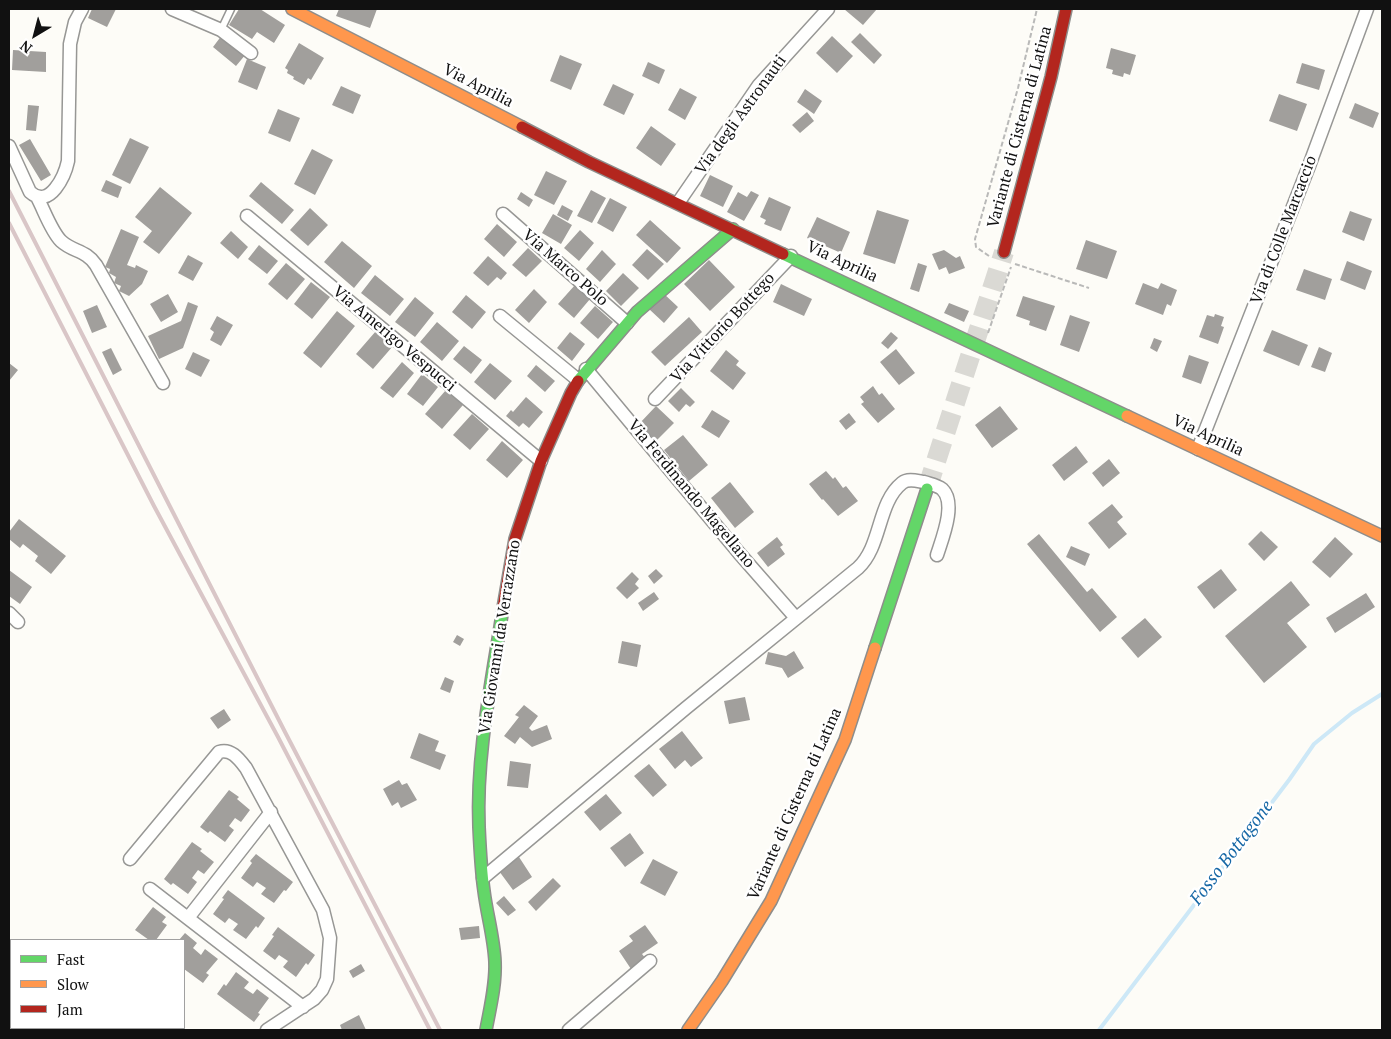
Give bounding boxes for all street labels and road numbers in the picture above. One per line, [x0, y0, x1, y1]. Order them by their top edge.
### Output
street label: Variante di Cisterna di Latina [984, 24, 1056, 230]
street label: Via degli Astronauti [691, 52, 791, 178]
street label: Via Aprilia [440, 60, 516, 112]
street label: Via di Colle Marcaccio [1247, 153, 1321, 307]
street label: Via Marco Polo [518, 226, 612, 310]
street label: Via Aprilia [803, 237, 881, 287]
street label: Via Vittorio Bottego [667, 269, 779, 387]
street label: Via Amerigo Vespucci [329, 282, 459, 396]
street label: Via Aprilia [1169, 411, 1247, 461]
street label: Via Ferdinando Magellano [623, 416, 759, 572]
street label: Via Giovanni da Verrazzano [475, 538, 525, 736]
street label: Variante di Cisterna di Latina [744, 705, 846, 903]

